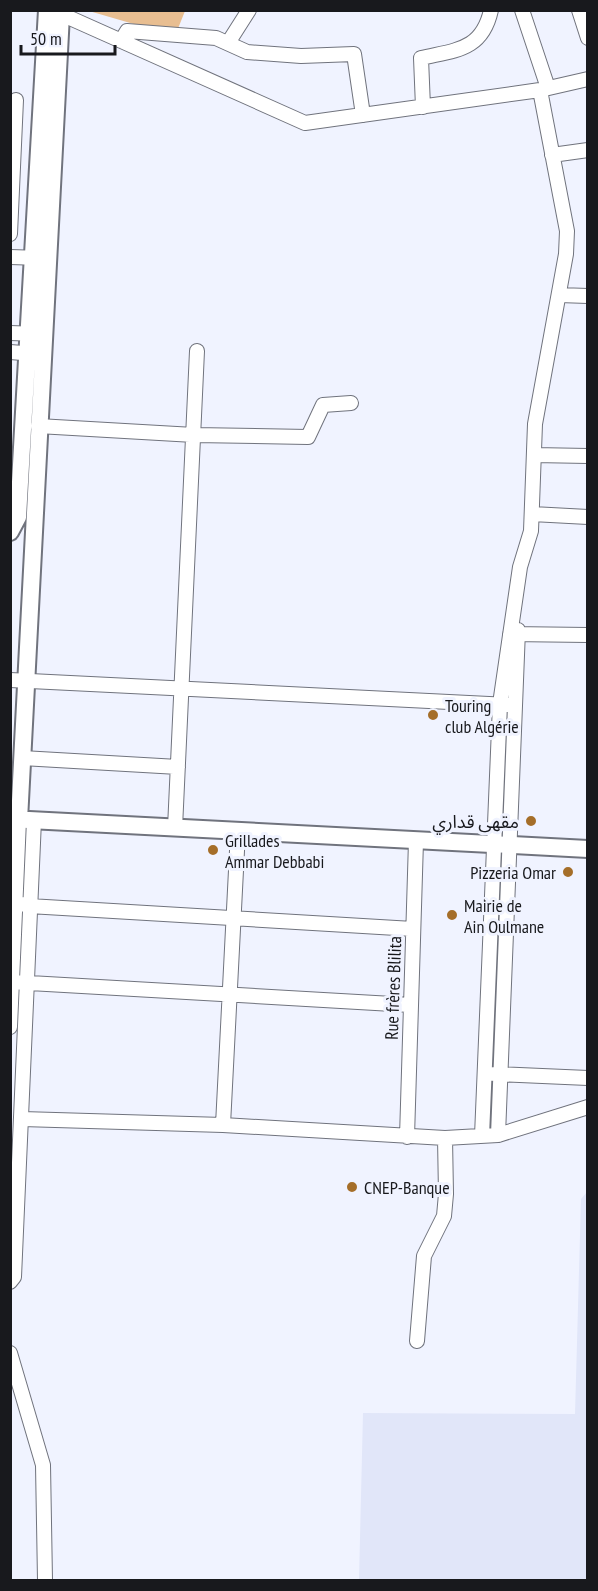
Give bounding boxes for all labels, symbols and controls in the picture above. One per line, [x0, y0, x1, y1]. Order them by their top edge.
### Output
scale bar [21, 18, 116, 56]
text: 50 m [30, 27, 62, 50]
place label: Touring club Algérie [445, 694, 519, 738]
marker: Touring club Algérie [426, 708, 440, 722]
place label: مقهى قداري [432, 810, 519, 835]
marker: مقهى قداري [524, 814, 538, 828]
place label: Grillades Ammar Debbabi [225, 829, 324, 873]
marker: Grillades Ammar Debbabi [206, 843, 220, 857]
place label: Pizzeria Omar [470, 861, 556, 884]
marker: Pizzeria Omar [561, 865, 575, 879]
place label: Mairie de Ain Oulmane [464, 894, 544, 938]
marker: Mairie de Ain Oulmane [445, 908, 459, 922]
street label: Rue frères Blilita [380, 936, 406, 1040]
place label: CNEP-Banque [364, 1176, 450, 1199]
marker: CNEP-Banque [345, 1180, 359, 1194]

